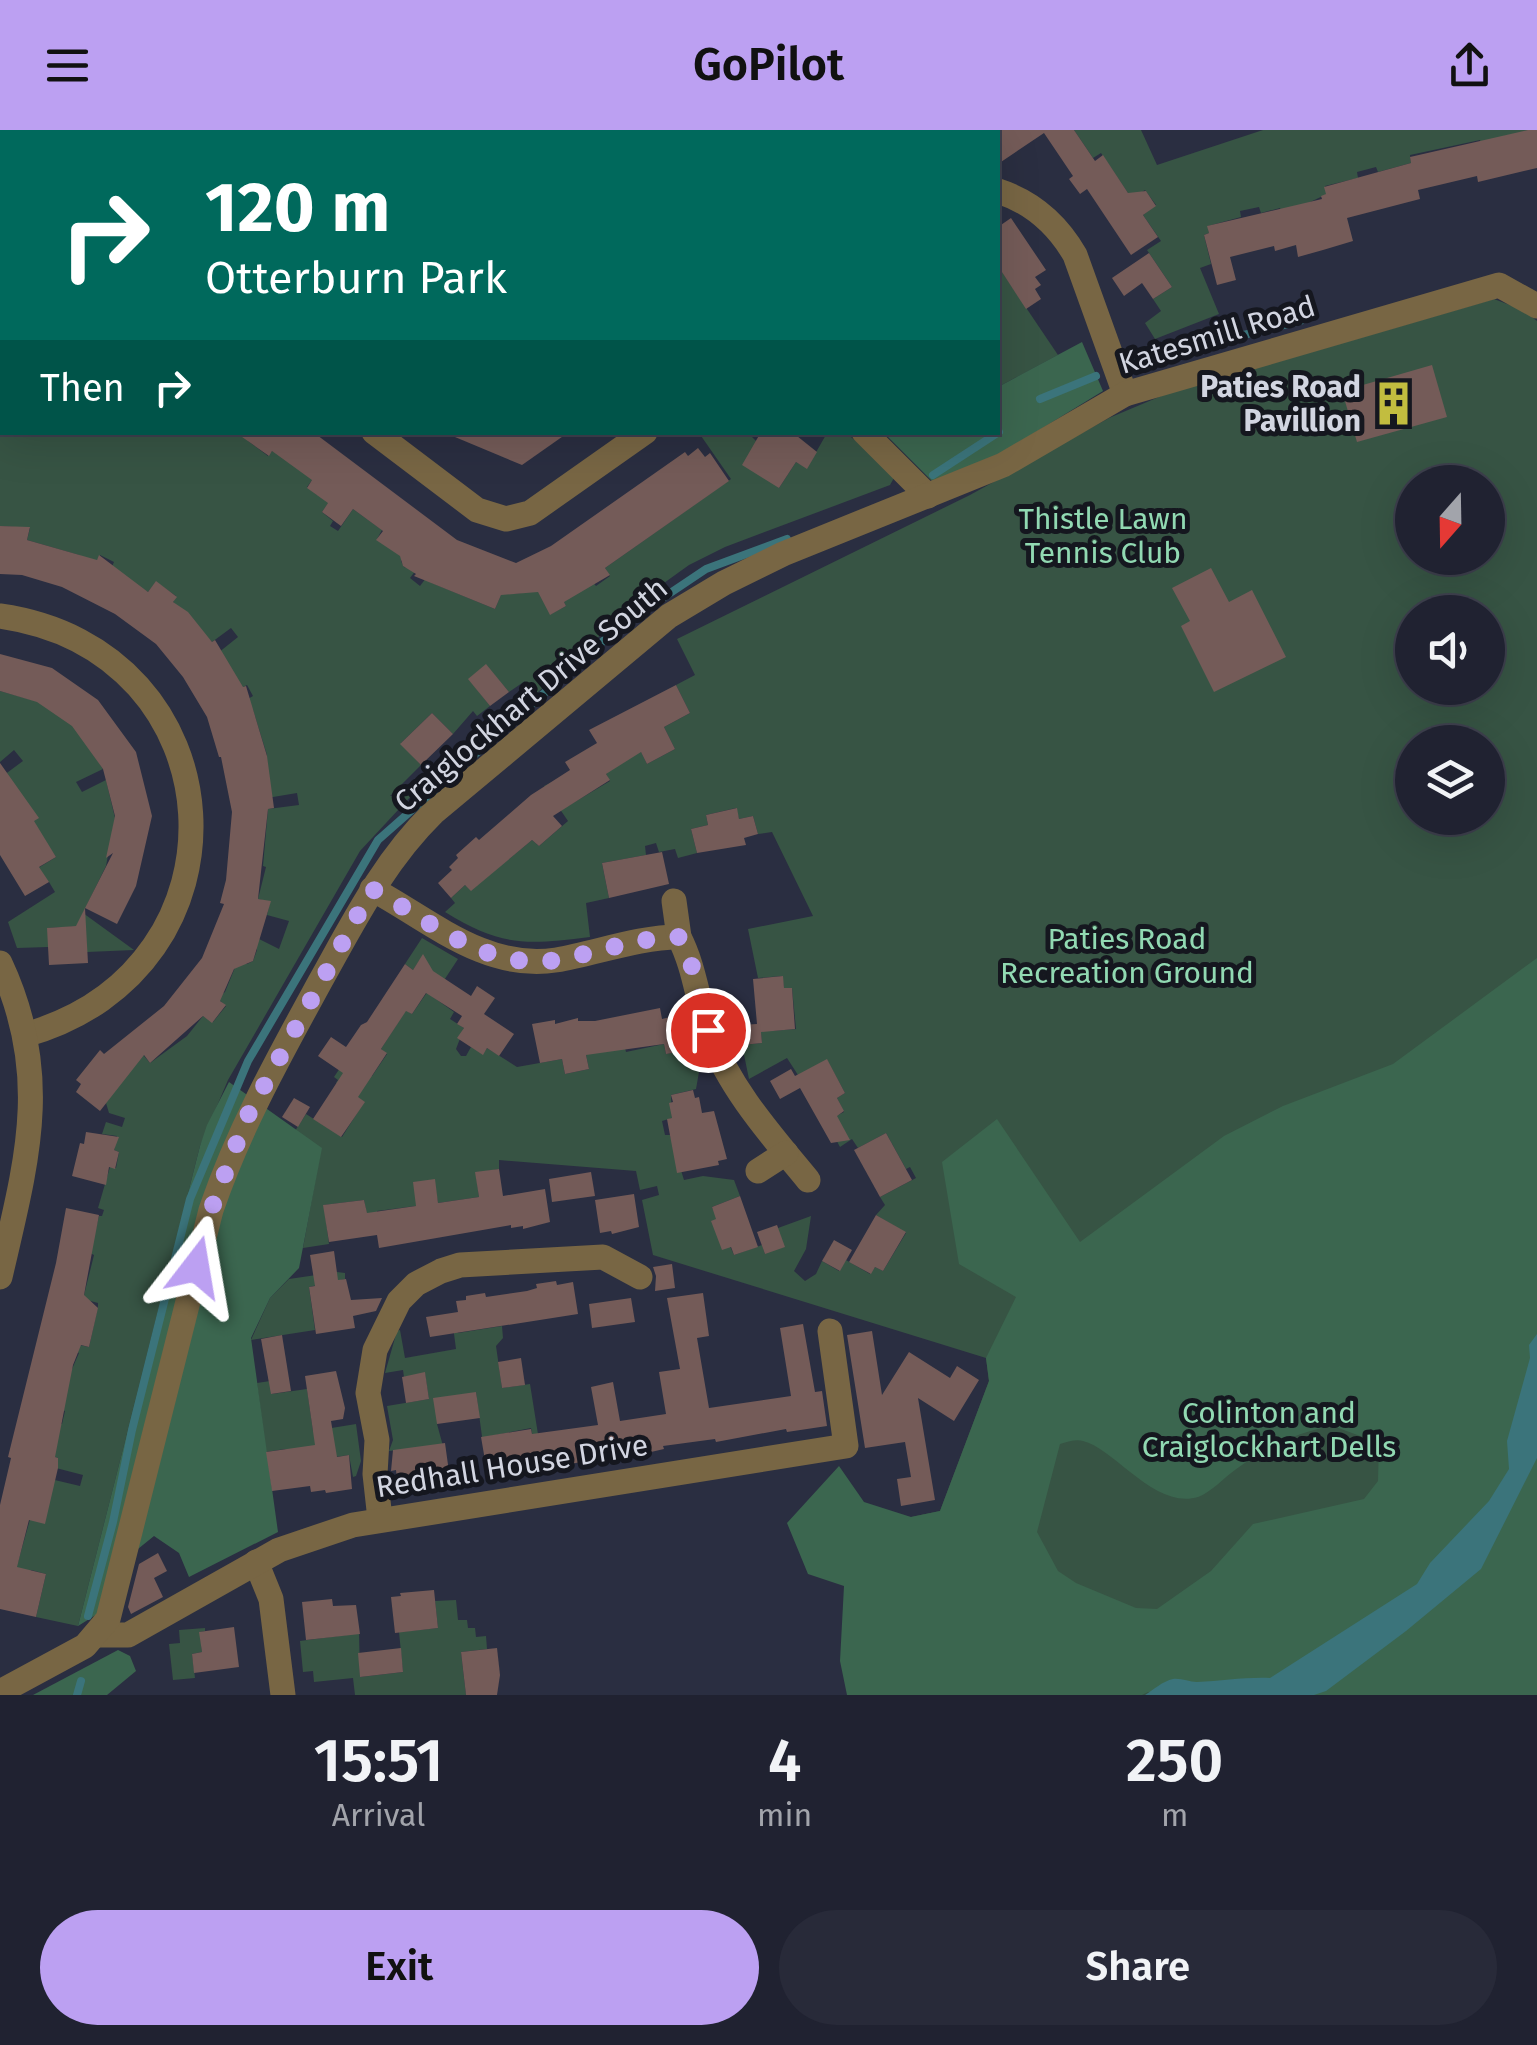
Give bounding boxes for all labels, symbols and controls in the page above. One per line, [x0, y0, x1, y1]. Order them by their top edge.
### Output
icon: menu [40, 38, 95, 93]
text: GoPilot [693, 38, 844, 92]
icon: share [1442, 38, 1497, 93]
text: 120 m [205, 166, 390, 250]
icon: right [40, 170, 170, 300]
text: Otterburn Park [205, 251, 507, 305]
street label: Katesmill Road [1114, 288, 1320, 382]
icon: right [145, 360, 200, 415]
text: Then [40, 365, 125, 411]
place label: Paties Road Pavillion [1200, 369, 1361, 439]
building icon: Paties Road Pavillion [1370, 380, 1418, 428]
north arrow [1395, 465, 1505, 575]
map controls [1395, 465, 1505, 835]
park label: Thistle Lawn Tennis Club [1019, 501, 1187, 571]
street label: Craiglockhart Drive South [387, 570, 675, 820]
button: sound [1395, 595, 1505, 705]
button: layers [1395, 725, 1505, 835]
park label: Paties Road Recreation Ground [1000, 921, 1254, 991]
pin [666, 988, 751, 1073]
icon: arrive [681, 1003, 736, 1058]
position arrow [144, 1215, 248, 1319]
park label: Colinton and Craiglockhart Dells [1142, 1395, 1396, 1465]
street label: Redhall House Drive [373, 1427, 651, 1505]
text: 15:51 [314, 1725, 443, 1797]
text: 4 [768, 1725, 801, 1797]
text: 250 [1126, 1725, 1223, 1797]
text: Arrival [332, 1796, 425, 1834]
text: min [757, 1796, 812, 1834]
text: m [1161, 1796, 1188, 1834]
button: Exit [40, 1910, 759, 2025]
button: Share [779, 1910, 1497, 2025]

